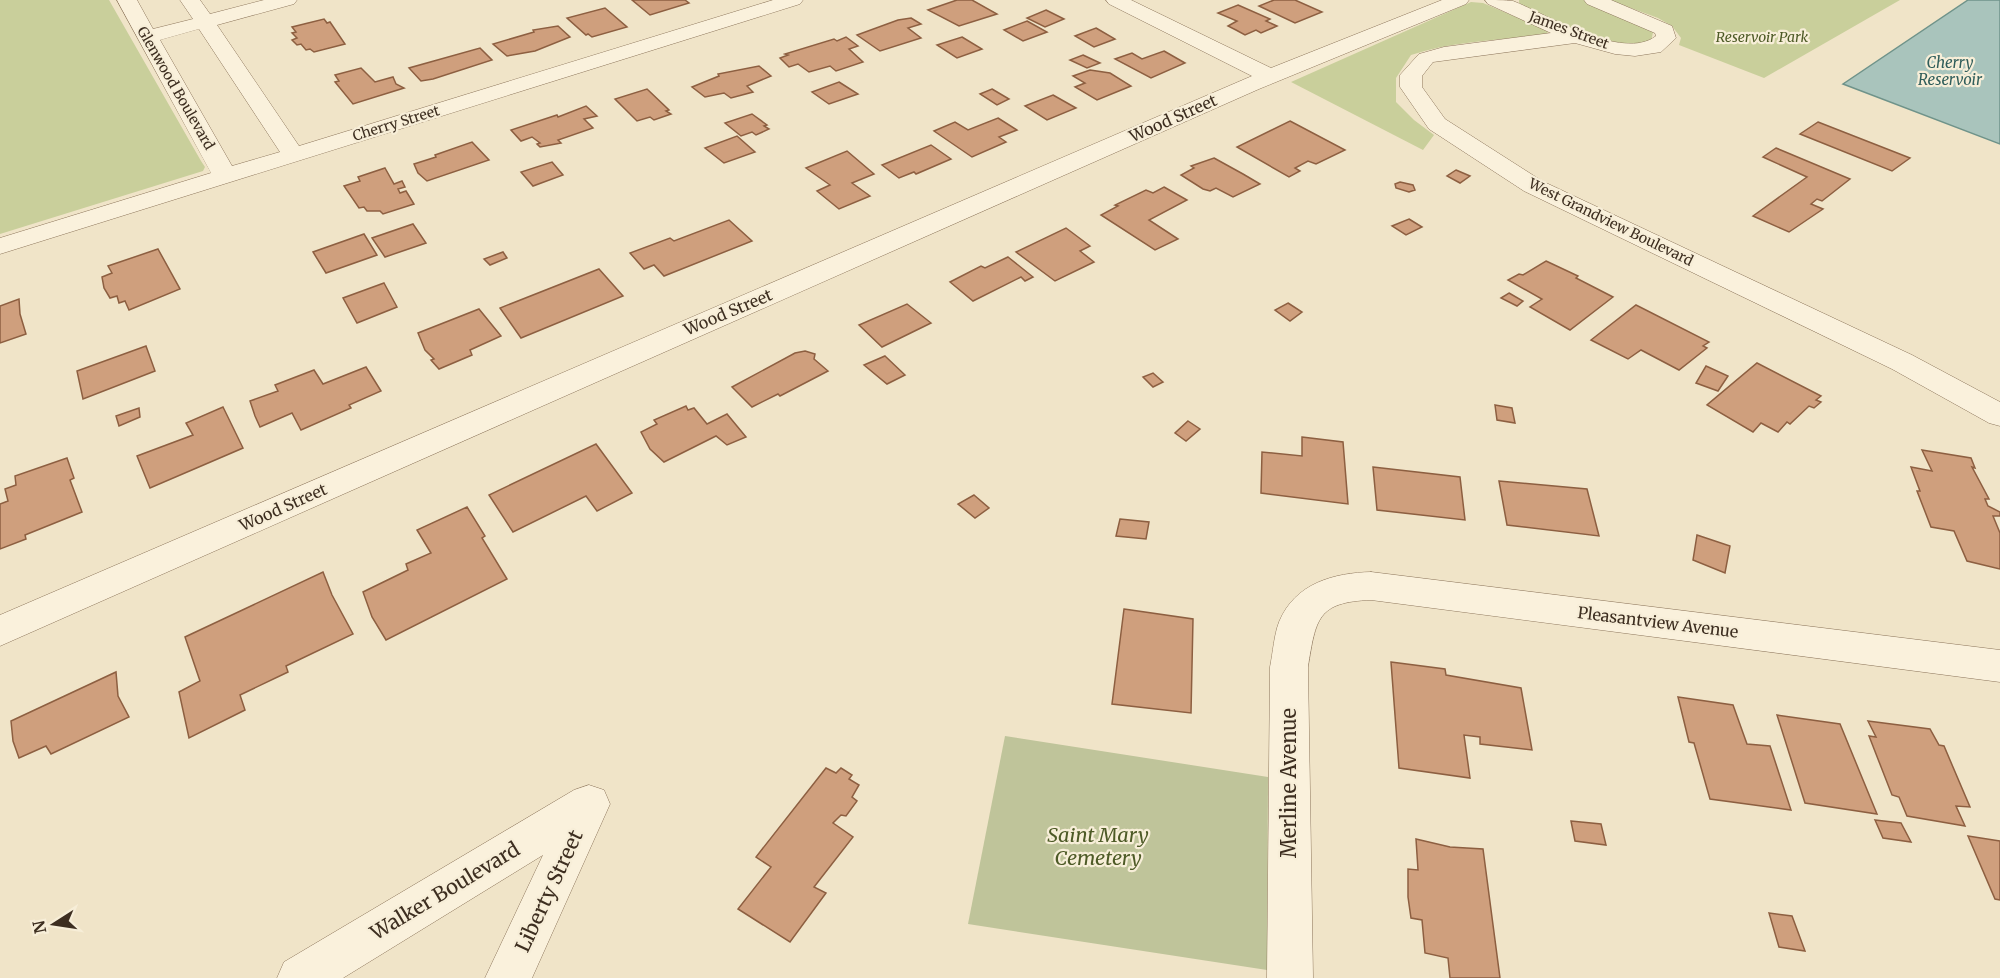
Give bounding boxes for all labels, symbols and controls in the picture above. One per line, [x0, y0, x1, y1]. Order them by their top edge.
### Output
street label: James Street [1526, 7, 1612, 53]
street label: Glenwood Boulevard [133, 23, 219, 153]
park label: Reservoir Park [1716, 28, 1808, 46]
water label: Cherry Reservoir [1918, 53, 1983, 89]
street label: Wood Street [1125, 89, 1221, 147]
street label: Cherry Street [350, 101, 442, 145]
street label: West Grandview Boulevard [1525, 174, 1697, 270]
street label: Wood Street [680, 284, 776, 340]
street label: Wood Street [235, 478, 331, 536]
street label: Pleasantview Avenue [1577, 602, 1739, 642]
street label: Merline Avenue [1276, 708, 1301, 858]
park label: Saint Mary Cemetery [1047, 822, 1149, 870]
street label: Liberty Street [509, 826, 588, 956]
street label: Walker Boulevard [365, 836, 524, 946]
north arrow [24, 894, 84, 954]
text: N [28, 919, 50, 935]

